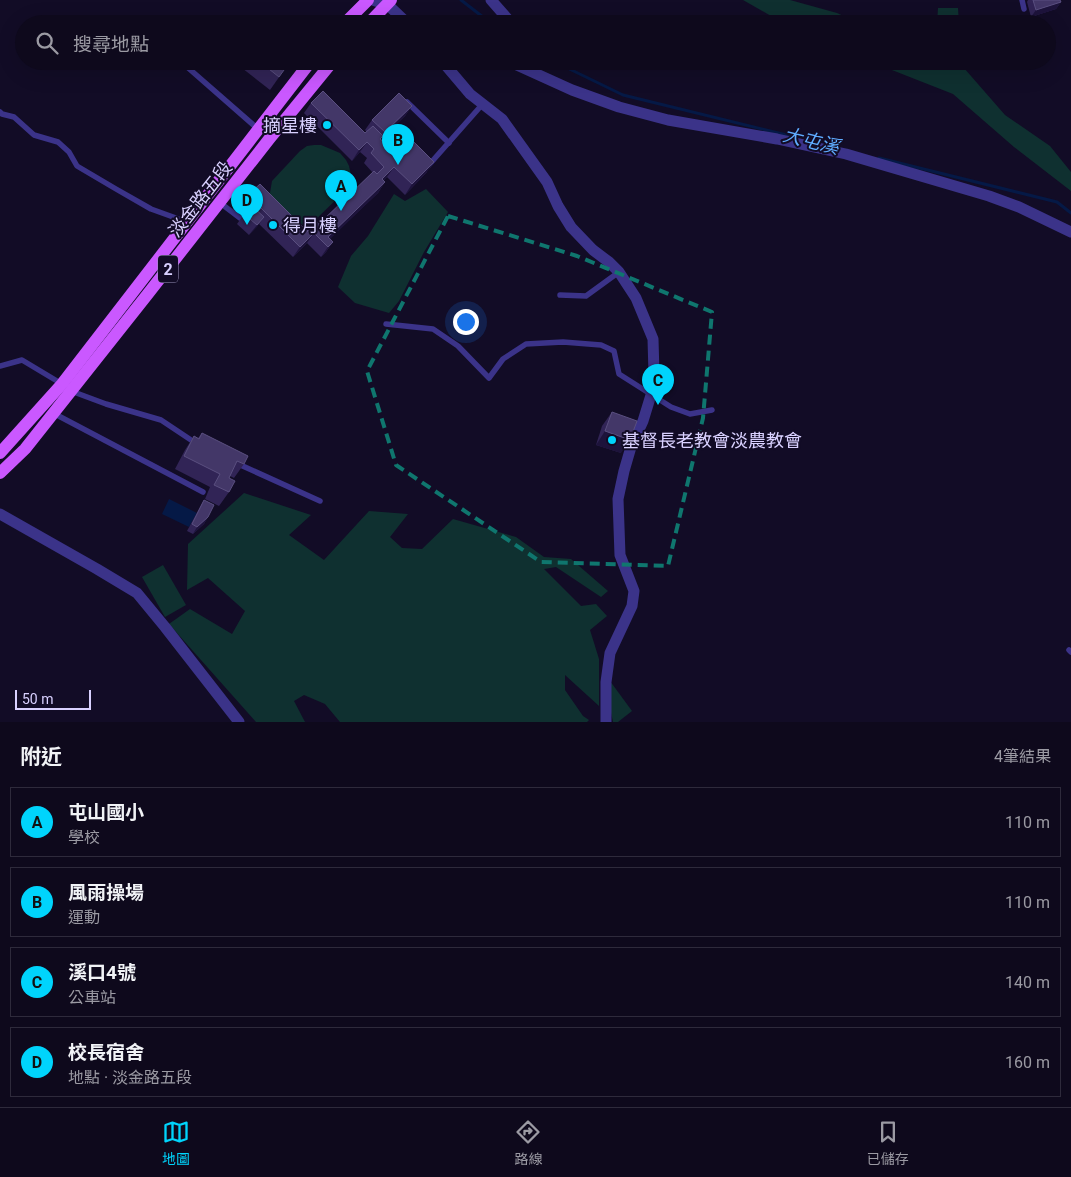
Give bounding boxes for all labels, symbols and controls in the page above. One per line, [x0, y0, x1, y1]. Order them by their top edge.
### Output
search box [15, 15, 1056, 70]
icon: search [33, 29, 61, 57]
text: 搜尋地點 [73, 33, 149, 56]
place label: 摘星樓 [263, 115, 317, 136]
marker: 摘星樓 [321, 119, 333, 131]
water label: 大屯溪 [781, 123, 844, 160]
pin: B [382, 124, 414, 165]
street label: 淡金路五段 [164, 157, 236, 241]
pin: A [325, 170, 357, 211]
pin: D [231, 184, 263, 225]
place label: 得月樓 [283, 215, 337, 236]
marker: 得月樓 [267, 219, 279, 231]
road number: 2 [158, 255, 178, 282]
your location [453, 309, 479, 335]
pin: C [642, 364, 674, 405]
place label: 基督長老教會淡農教會 [622, 430, 802, 451]
marker: 基督長老教會淡農教會 [606, 434, 618, 446]
scale bar [15, 687, 91, 710]
text: 50 m [22, 691, 54, 707]
text: 附近 [20, 745, 62, 769]
text: 4筆結果 [994, 747, 1051, 766]
text: 屯山國小 [68, 801, 144, 824]
text: A [32, 813, 42, 832]
text: 110 m [1005, 813, 1050, 832]
text: 學校 [68, 828, 100, 847]
text: 風雨操場 [68, 881, 144, 904]
text: B [32, 893, 42, 912]
text: 110 m [1005, 893, 1050, 912]
text: 運動 [68, 908, 100, 927]
text: 溪口4號 [68, 961, 136, 984]
text: C [32, 973, 42, 992]
text: 140 m [1005, 973, 1050, 992]
text: 公車站 [68, 988, 116, 1007]
text: 校長宿舍 [68, 1041, 144, 1064]
text: D [32, 1053, 42, 1072]
text: 160 m [1005, 1053, 1050, 1072]
text: 地點 · 淡金路五段 [68, 1068, 192, 1087]
tab: 地圖 [162, 1118, 190, 1168]
tab: 路線 [514, 1118, 542, 1168]
tab: 已儲存 [867, 1118, 909, 1168]

